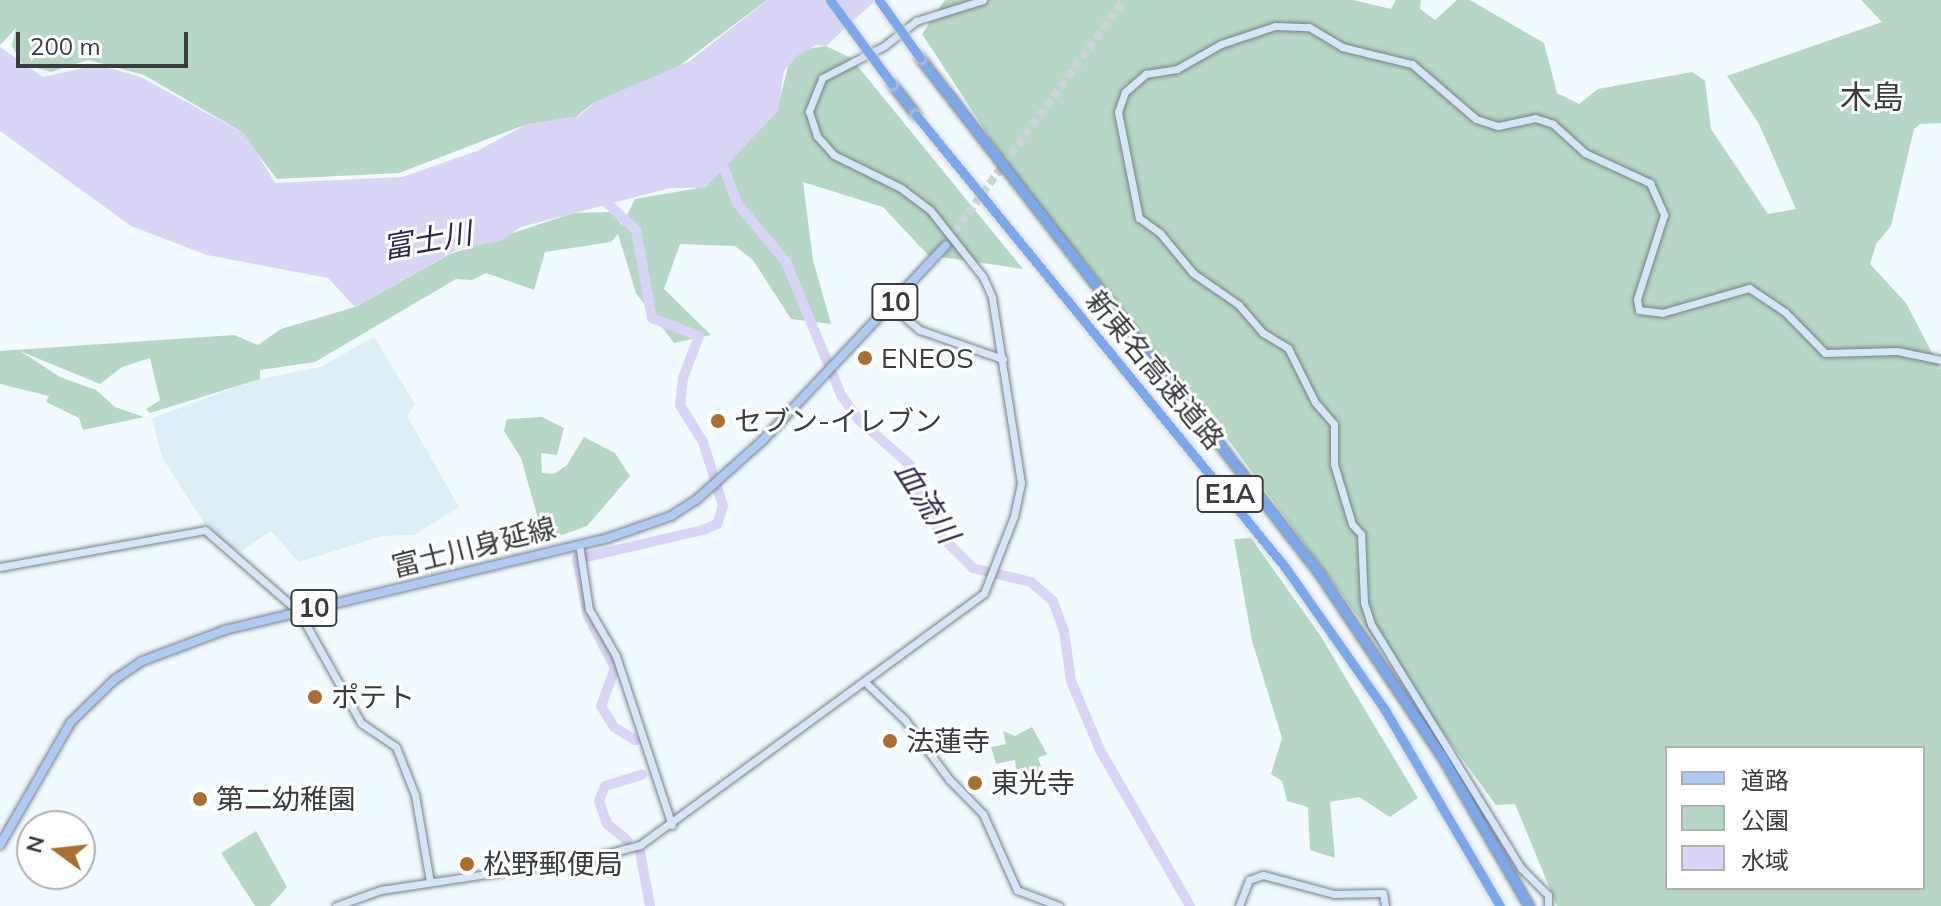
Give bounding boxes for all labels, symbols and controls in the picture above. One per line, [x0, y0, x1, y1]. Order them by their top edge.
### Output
scale bar [20, 16, 192, 66]
text: 200 m [30, 31, 101, 61]
district label: 木島 [1840, 77, 1904, 115]
water label: 富士川 [380, 214, 474, 266]
road number: 10 [871, 280, 919, 324]
street label: 新東名高速道路 [1079, 284, 1231, 456]
place label: ENEOS [881, 341, 974, 375]
marker: ENEOS [856, 349, 874, 367]
place label: セブン-イレブン [734, 404, 942, 438]
marker: セブン-イレブン [709, 412, 727, 430]
water label: 血流川 [887, 454, 967, 550]
road number: E1A [1196, 472, 1264, 516]
street label: 富士川身延線 [388, 510, 560, 584]
road number: 10 [290, 586, 338, 630]
place label: ポテト [331, 680, 415, 714]
marker: ポテト [306, 688, 324, 706]
place label: 法蓮寺 [906, 724, 990, 758]
marker: 法蓮寺 [881, 732, 899, 750]
legend [1665, 746, 1925, 890]
text: 道路 [1741, 765, 1789, 795]
place label: 東光寺 [991, 766, 1075, 800]
marker: 東光寺 [966, 774, 984, 792]
place label: 第二幼稚園 [216, 782, 356, 816]
marker: 第二幼稚園 [191, 790, 209, 808]
text: 公園 [1741, 805, 1789, 835]
north arrow [16, 810, 96, 890]
text: N [19, 833, 50, 856]
text: 水域 [1741, 845, 1789, 875]
place label: 松野郵便局 [483, 847, 623, 881]
marker: 松野郵便局 [458, 855, 476, 873]

